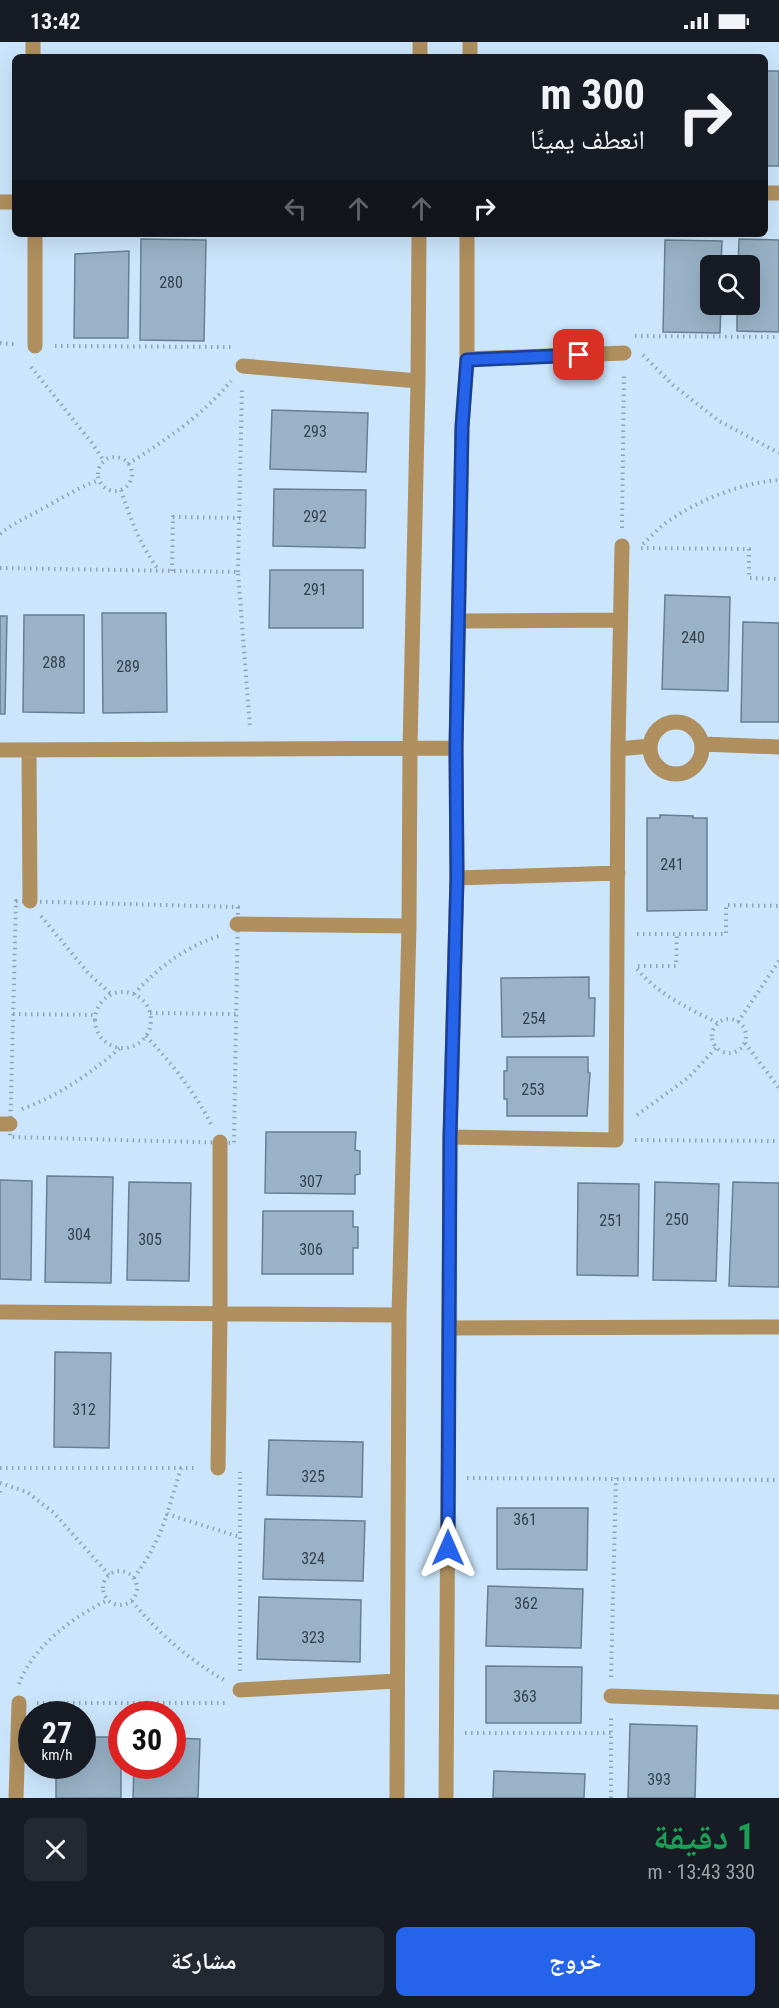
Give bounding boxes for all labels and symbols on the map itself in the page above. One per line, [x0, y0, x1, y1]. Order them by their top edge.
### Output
house number: 280 [159, 273, 183, 292]
pin [553, 329, 604, 380]
house number: 293 [303, 422, 327, 441]
house number: 292 [303, 507, 327, 526]
house number: 291 [303, 580, 327, 599]
house number: 240 [681, 628, 705, 647]
house number: 288 [42, 653, 66, 672]
house number: 289 [116, 657, 140, 676]
house number: 241 [660, 855, 684, 874]
house number: 254 [522, 1009, 546, 1028]
house number: 253 [521, 1080, 545, 1099]
house number: 307 [299, 1172, 323, 1191]
house number: 250 [665, 1210, 689, 1229]
house number: 251 [599, 1211, 623, 1230]
house number: 304 [67, 1225, 91, 1244]
house number: 305 [138, 1230, 162, 1249]
house number: 306 [299, 1240, 323, 1259]
house number: 312 [72, 1400, 96, 1419]
house number: 325 [301, 1467, 325, 1486]
house number: 361 [513, 1510, 537, 1529]
position arrow [416, 1516, 480, 1580]
house number: 324 [301, 1549, 325, 1568]
house number: 362 [514, 1594, 538, 1613]
house number: 323 [301, 1628, 325, 1647]
house number: 363 [513, 1687, 537, 1706]
speed limit sign: 30 [108, 1701, 186, 1779]
house number: 393 [647, 1770, 671, 1789]

